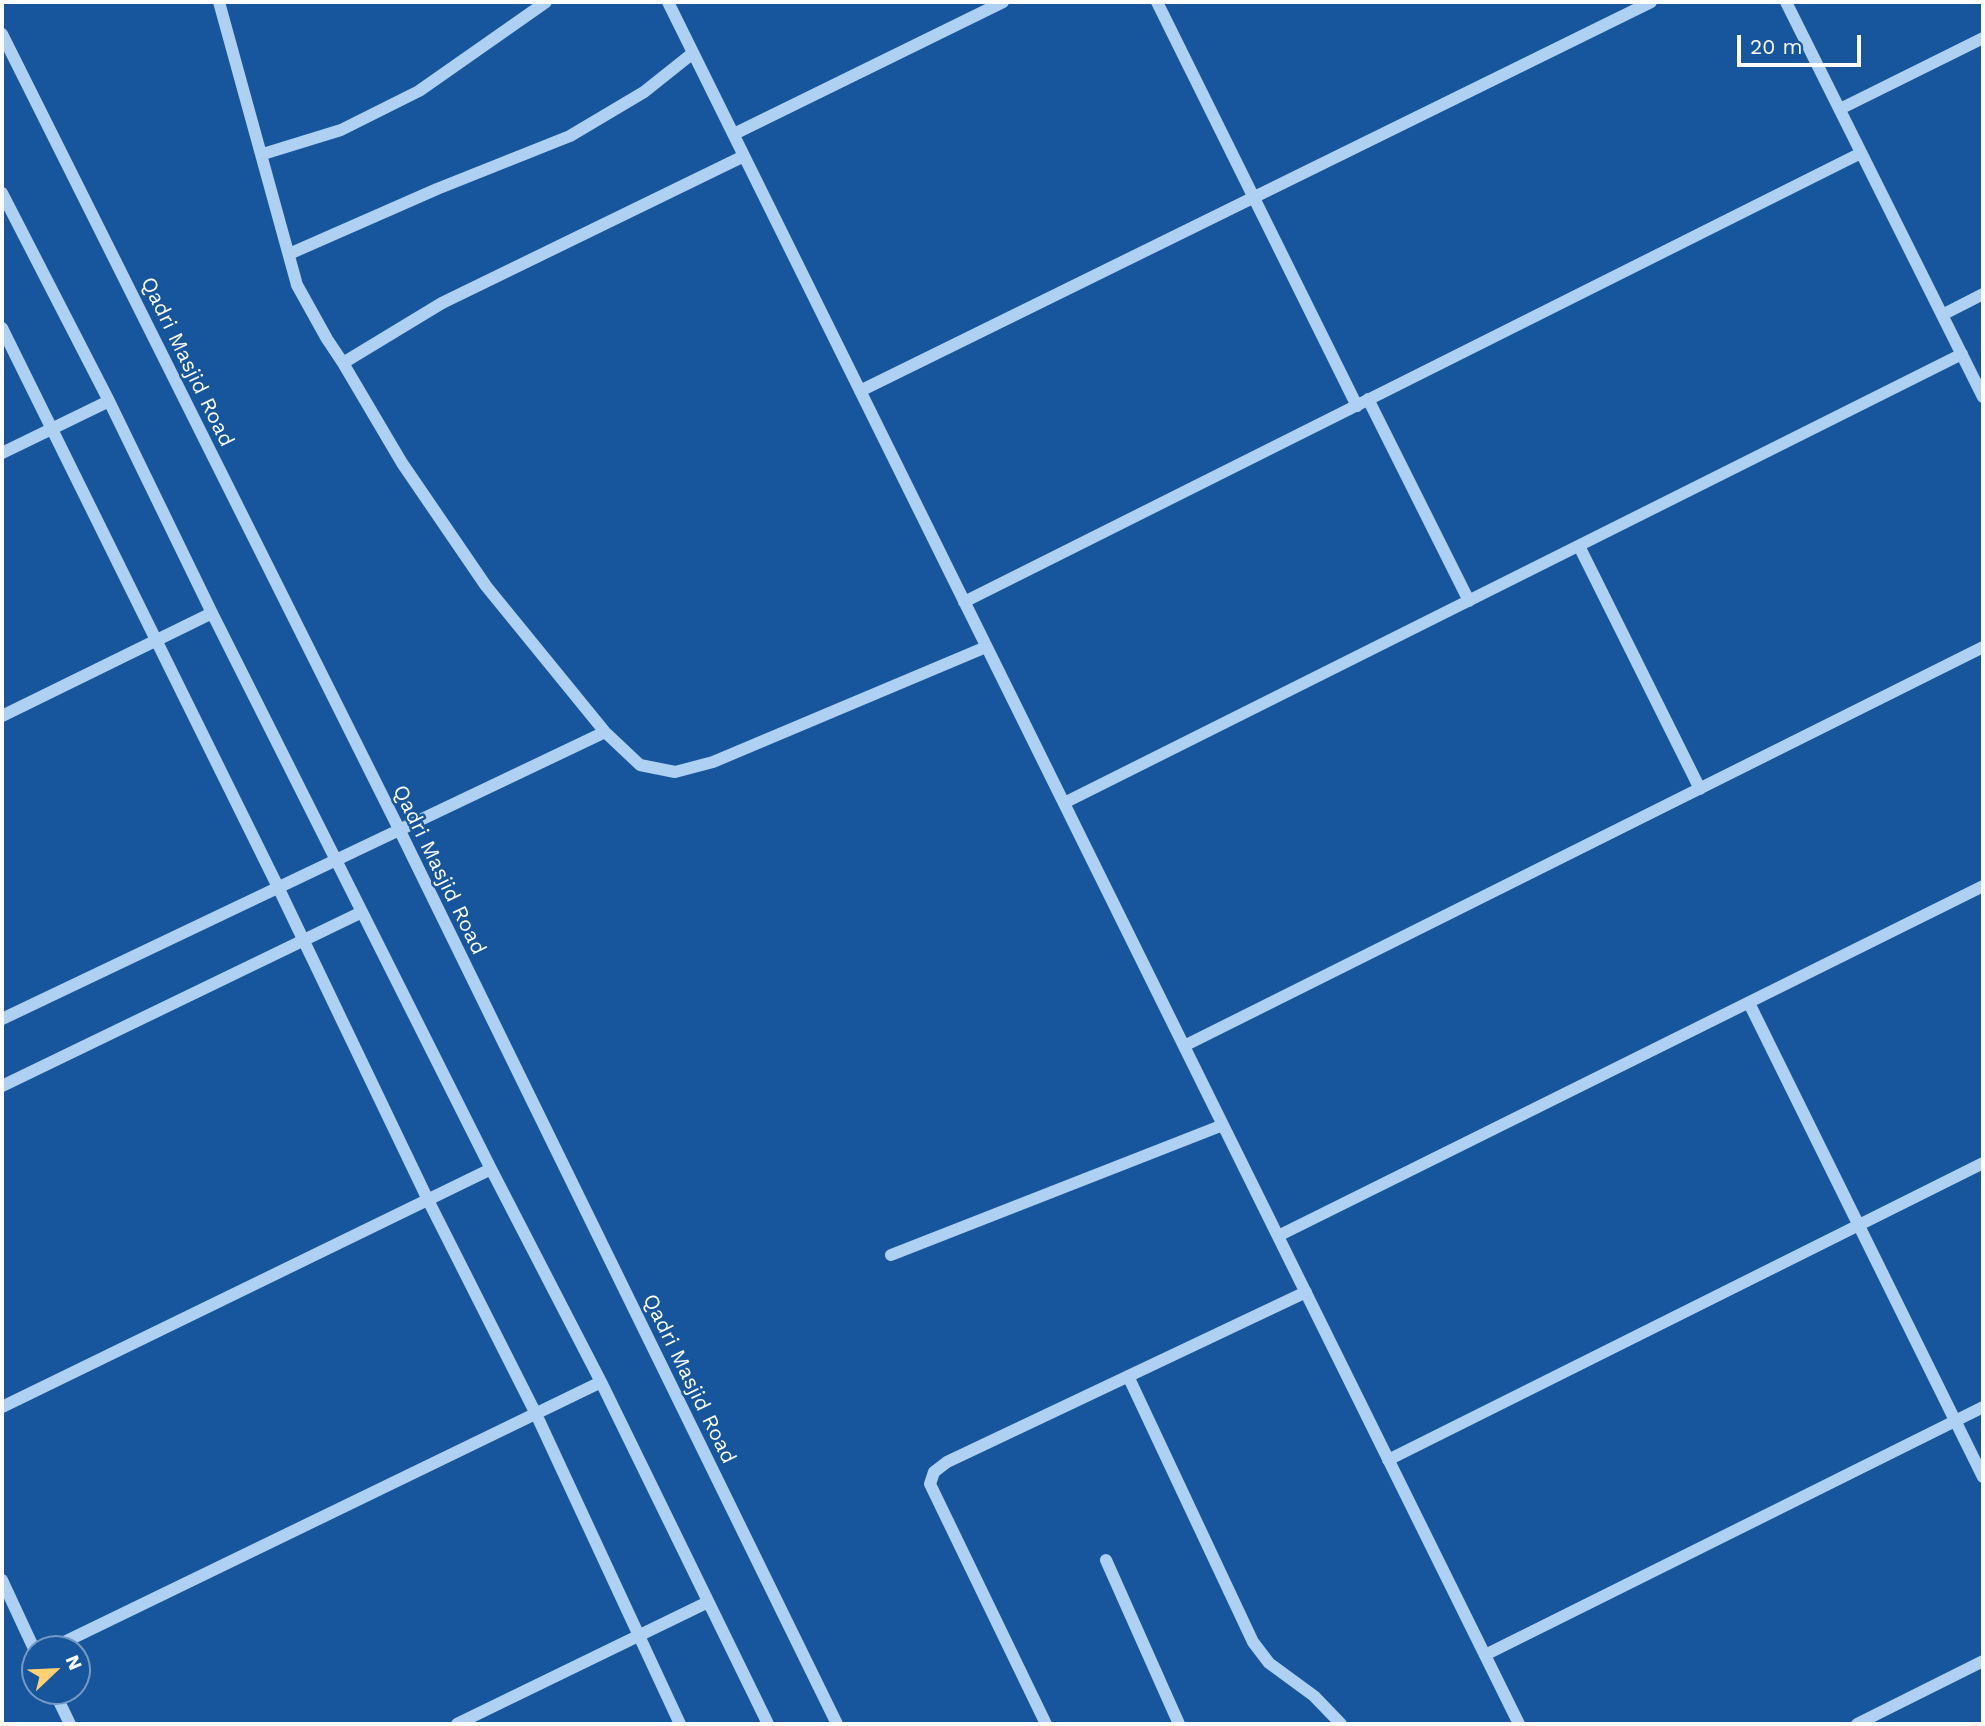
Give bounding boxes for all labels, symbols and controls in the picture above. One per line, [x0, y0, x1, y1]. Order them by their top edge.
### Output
scale bar [1740, 21, 1864, 65]
text: 20 m [1750, 34, 1802, 59]
street label: Qadri Masjid Road [135, 273, 239, 451]
street label: Qadri Masjid Road [387, 781, 491, 959]
street label: Qadri Masjid Road [637, 1290, 741, 1468]
north arrow [21, 1635, 91, 1705]
text: N [61, 1651, 87, 1673]

